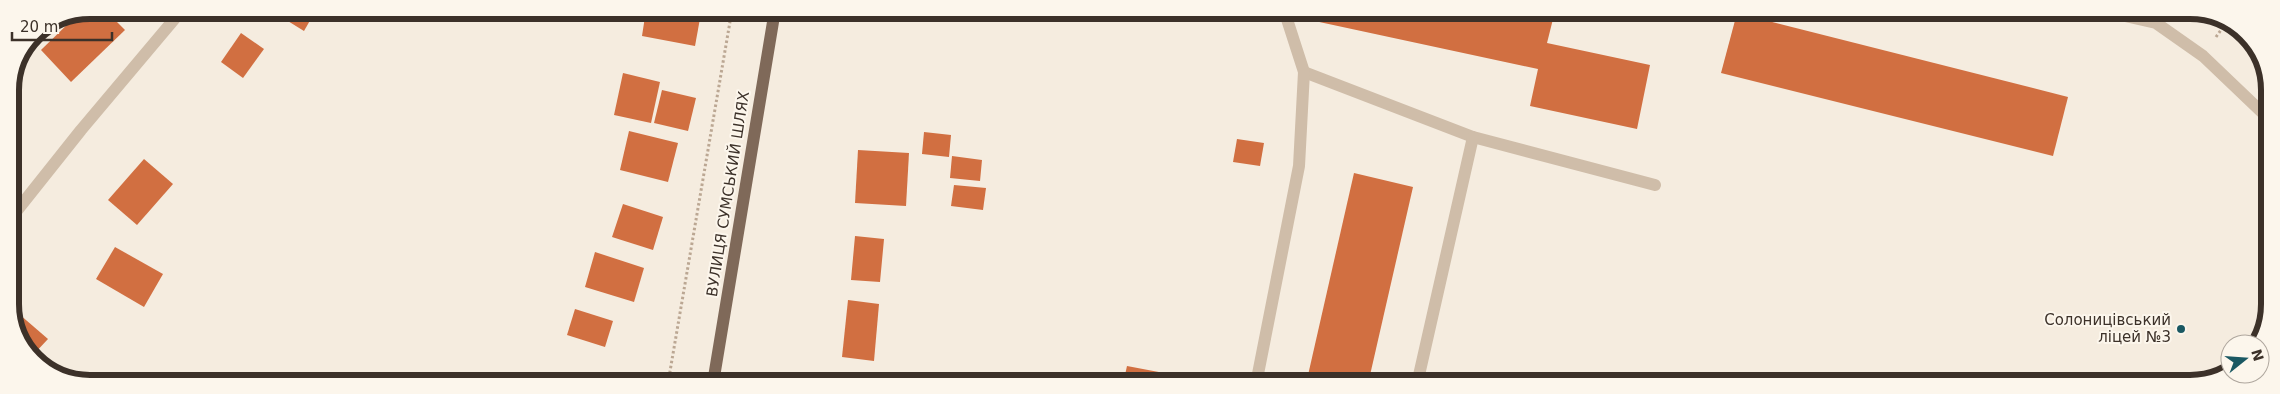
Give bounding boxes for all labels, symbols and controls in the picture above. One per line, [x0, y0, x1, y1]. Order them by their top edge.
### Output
scale bar [12, 10, 112, 42]
text: 20 m [20, 18, 58, 36]
street label: ВУЛИЦЯ СУМСЬКИЙ ШЛЯХ [702, 90, 753, 298]
place label: Солоницівський ліцей №3 [2044, 311, 2171, 346]
marker: Солоницівський ліцей №3 [2175, 323, 2187, 335]
north arrow [2220, 334, 2270, 384]
text: N [2248, 347, 2267, 363]

